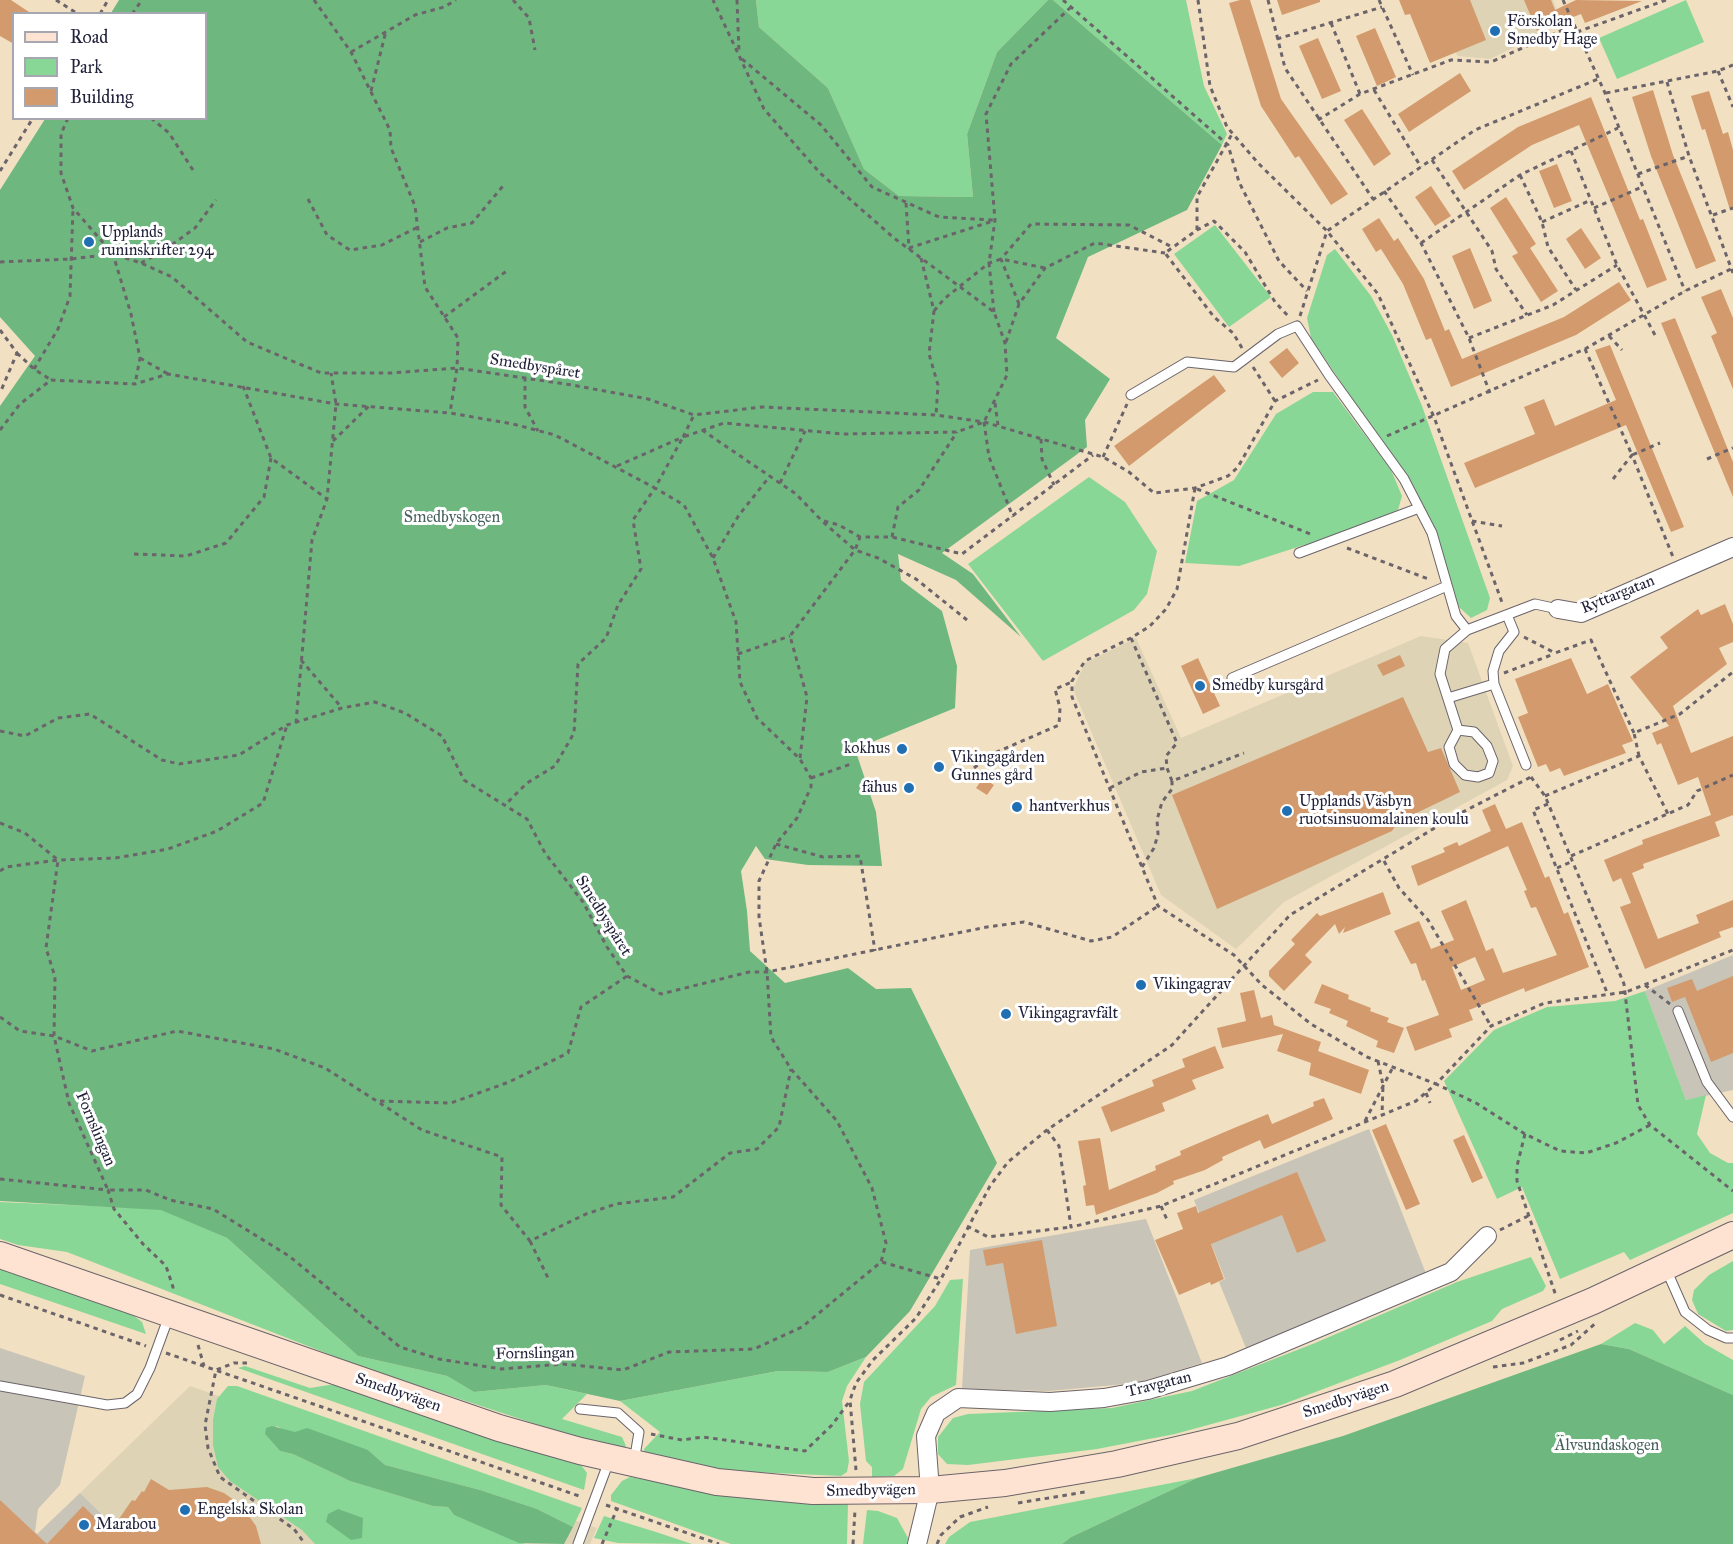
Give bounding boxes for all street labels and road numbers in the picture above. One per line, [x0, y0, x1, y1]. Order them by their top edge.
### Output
street label: Smedbyspåret [488, 350, 582, 384]
street label: Ryttargatan [1578, 572, 1658, 618]
street label: Smedbyspåret [571, 872, 635, 960]
street label: Fornslingan [71, 1089, 119, 1169]
street label: Fornslingan [495, 1344, 575, 1364]
street label: Travgatan [1125, 1368, 1193, 1402]
street label: Smedbyvägen [353, 1369, 443, 1417]
street label: Smedbyvägen [1300, 1377, 1392, 1423]
street label: Smedbyvägen [826, 1481, 916, 1501]

